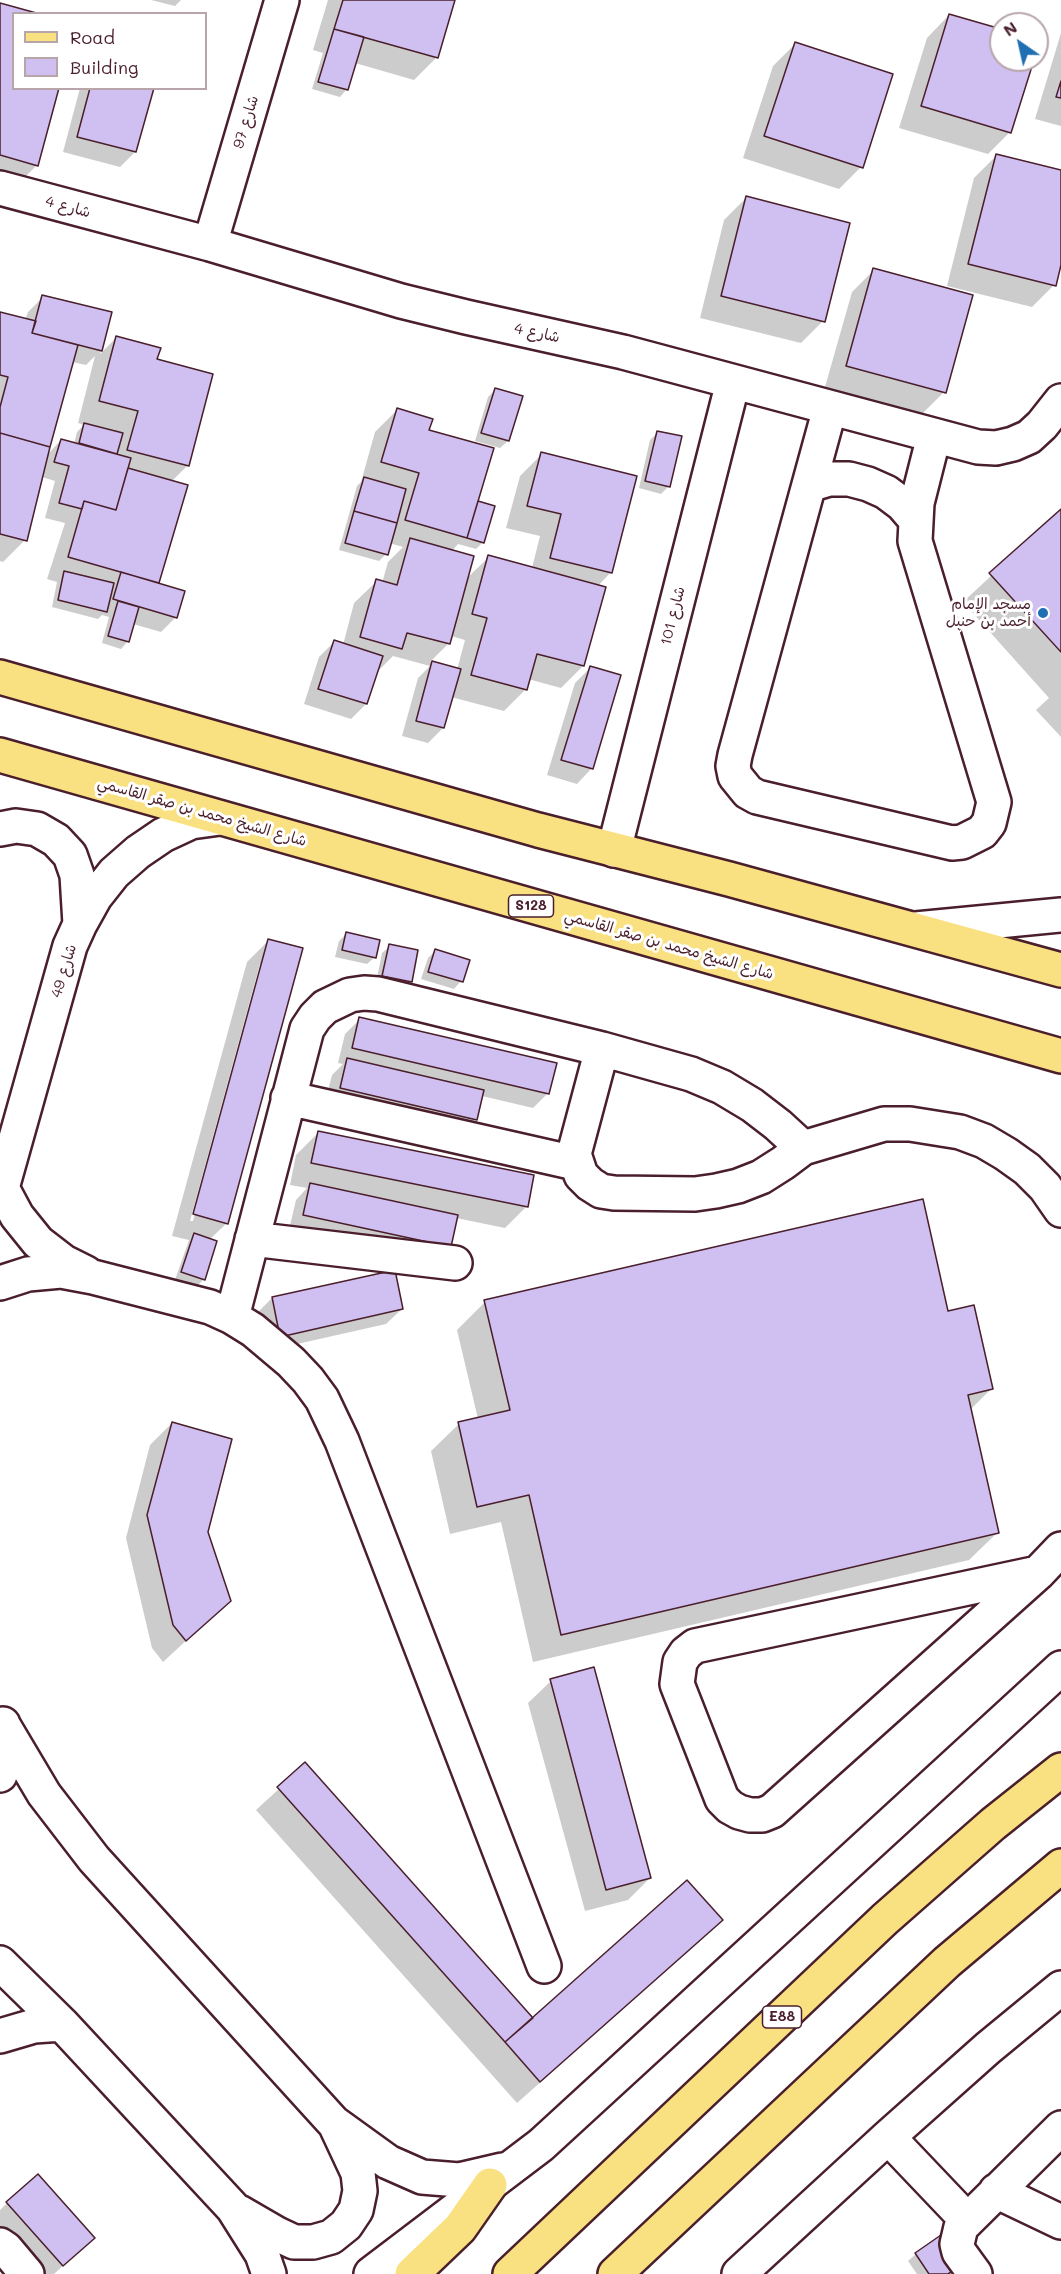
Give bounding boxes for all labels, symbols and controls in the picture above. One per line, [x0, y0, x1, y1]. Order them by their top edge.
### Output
legend [12, 12, 207, 90]
north arrow [989, 12, 1049, 72]
text: N [999, 16, 1021, 40]
text: Road [70, 25, 115, 49]
text: Building [70, 55, 138, 79]
street label: شارع 97 [229, 93, 263, 151]
street label: شارع 4 [43, 192, 93, 222]
street label: شارع 4 [513, 319, 561, 347]
street label: شارع 101 [657, 585, 689, 647]
place label: مسجد الإمام أحمد بن حنبل [946, 595, 1031, 630]
marker: مسجد الإمام أحمد بن حنبل [1036, 606, 1050, 620]
street label: شارع الشيخ محمد بن صقر القاسمي [95, 773, 309, 851]
road number: S128 [508, 895, 554, 917]
street label: شارع الشيخ محمد بن صقر القاسمي [562, 906, 776, 984]
street label: شارع 49 [47, 942, 81, 1000]
road number: E88 [762, 2006, 802, 2028]

